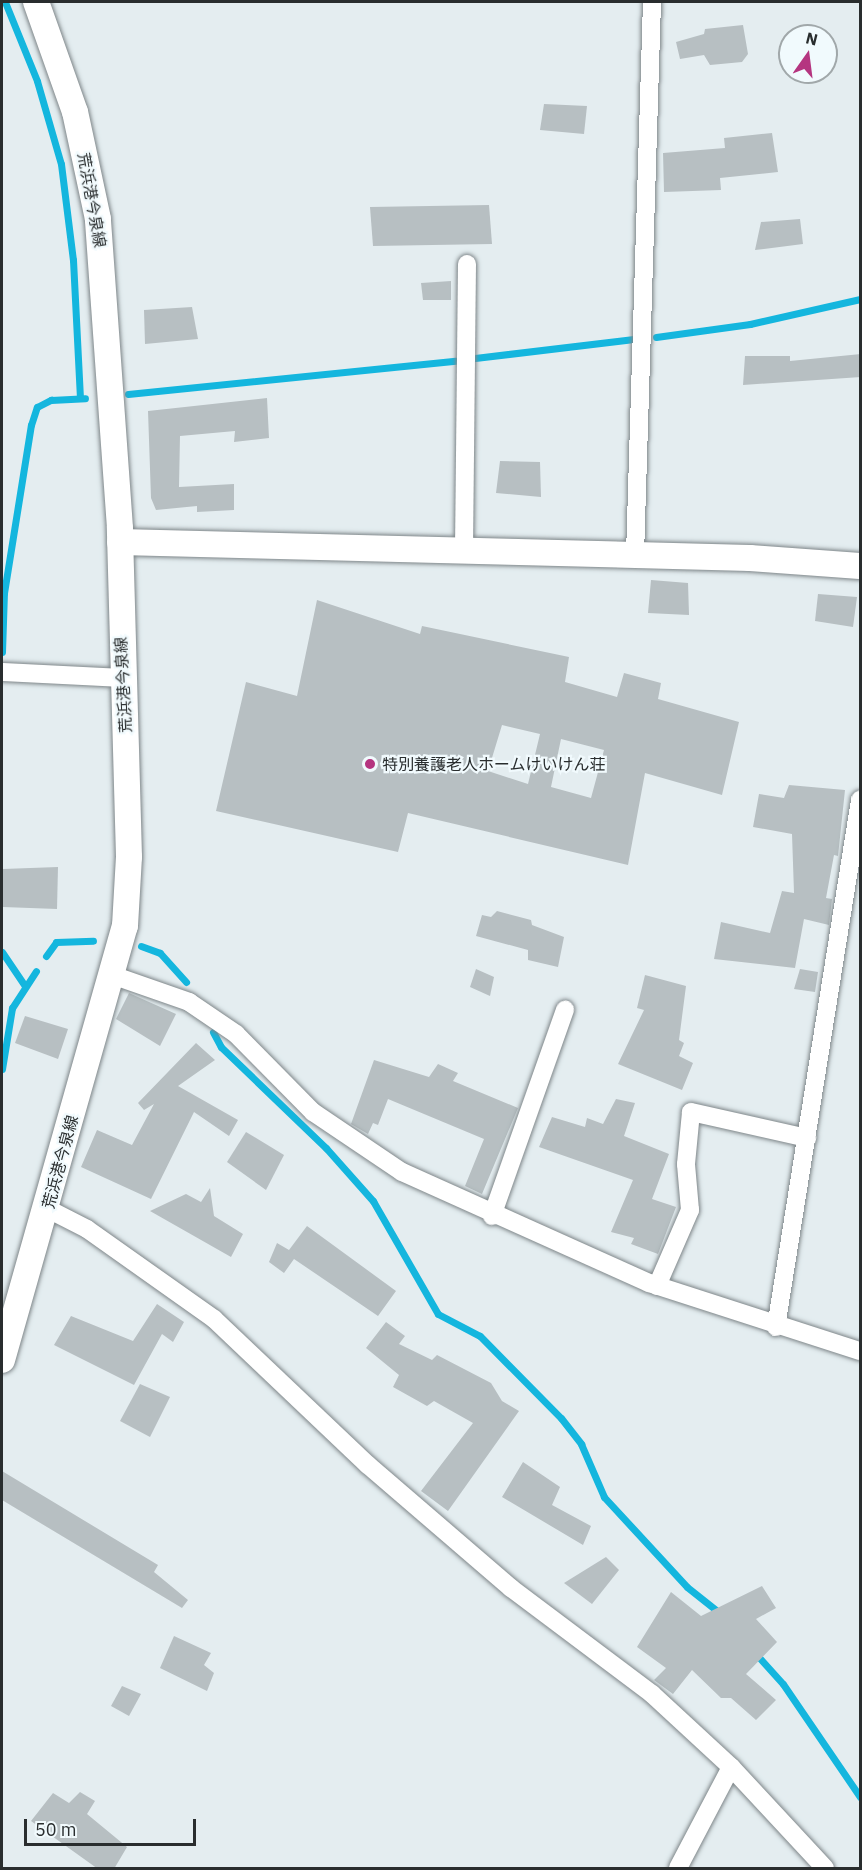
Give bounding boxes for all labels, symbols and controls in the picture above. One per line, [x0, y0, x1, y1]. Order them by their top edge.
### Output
north arrow [778, 24, 838, 84]
text: N [804, 27, 820, 50]
street label: 荒浜港今泉線 [74, 151, 110, 249]
street label: 荒浜港今泉線 [111, 637, 135, 733]
place label: 特別養護老人ホームけいけん荘 [382, 754, 606, 774]
marker: 特別養護老人ホームけいけん荘 [363, 757, 377, 771]
street label: 荒浜港今泉線 [38, 1113, 82, 1211]
scale bar [27, 1807, 200, 1845]
text: 50 m [35, 1818, 77, 1841]

